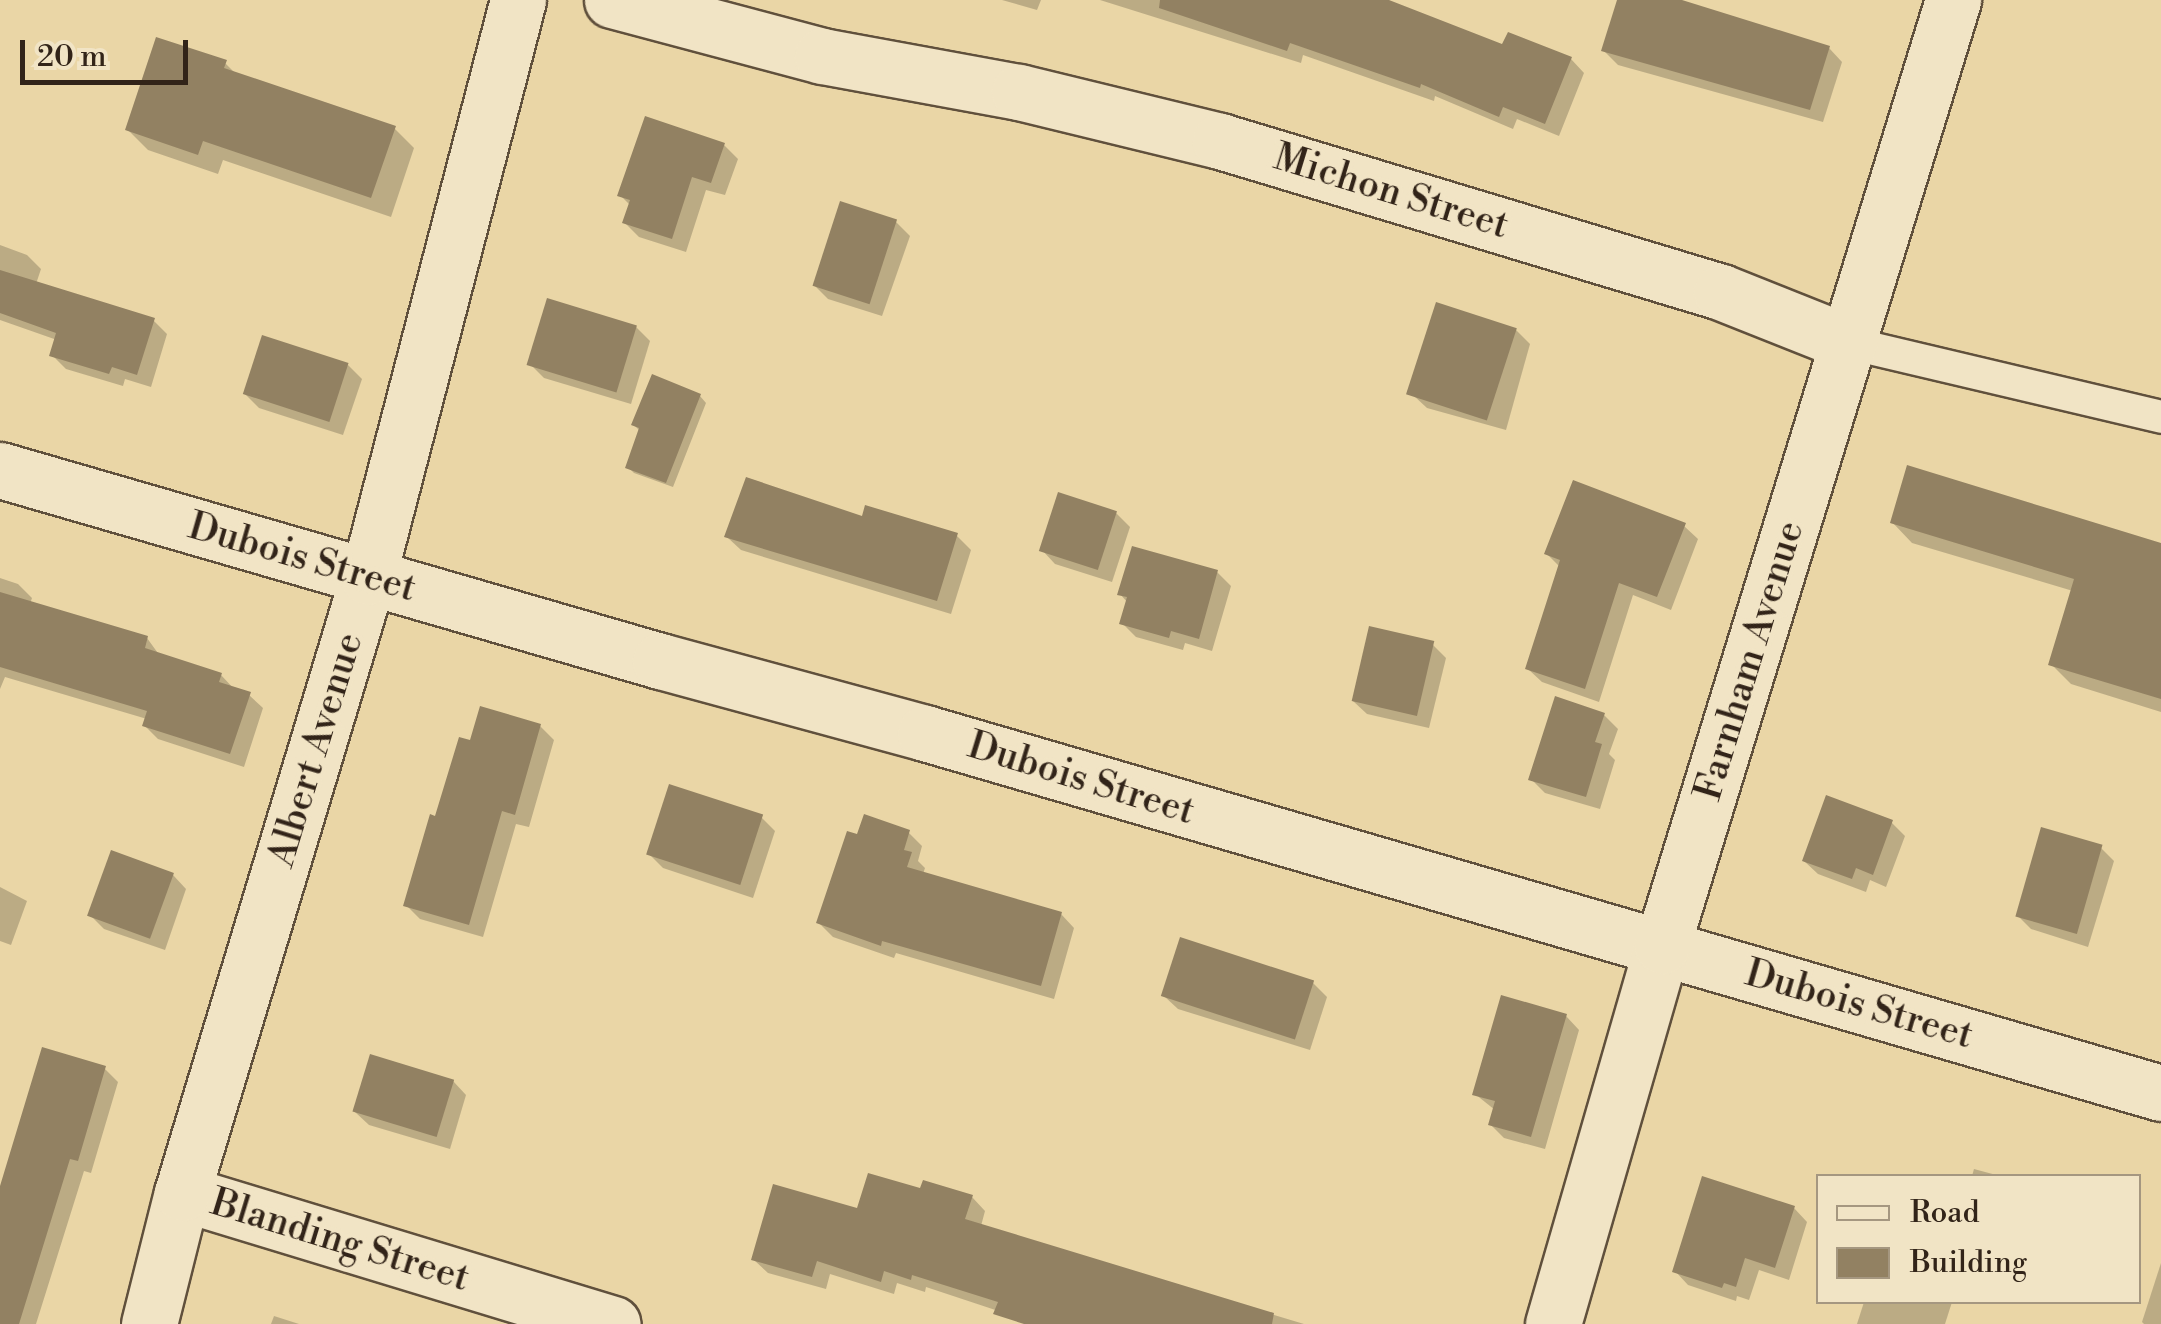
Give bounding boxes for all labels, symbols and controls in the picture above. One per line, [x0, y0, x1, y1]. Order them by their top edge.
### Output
scale bar [25, 20, 192, 82]
text: 20 m [37, 38, 106, 76]
street label: Michon Street [1268, 135, 1514, 249]
street label: Dubois Street [183, 504, 421, 612]
street label: Farnham Avenue [1686, 516, 1814, 806]
street label: Albert Avenue [259, 628, 373, 872]
street label: Dubois Street [962, 723, 1200, 835]
street label: Dubois Street [1740, 951, 1978, 1059]
legend [1816, 1174, 2141, 1304]
street label: Blanding Street [206, 1180, 474, 1302]
text: Road [1910, 1194, 1980, 1232]
text: Building [1910, 1244, 2027, 1282]

